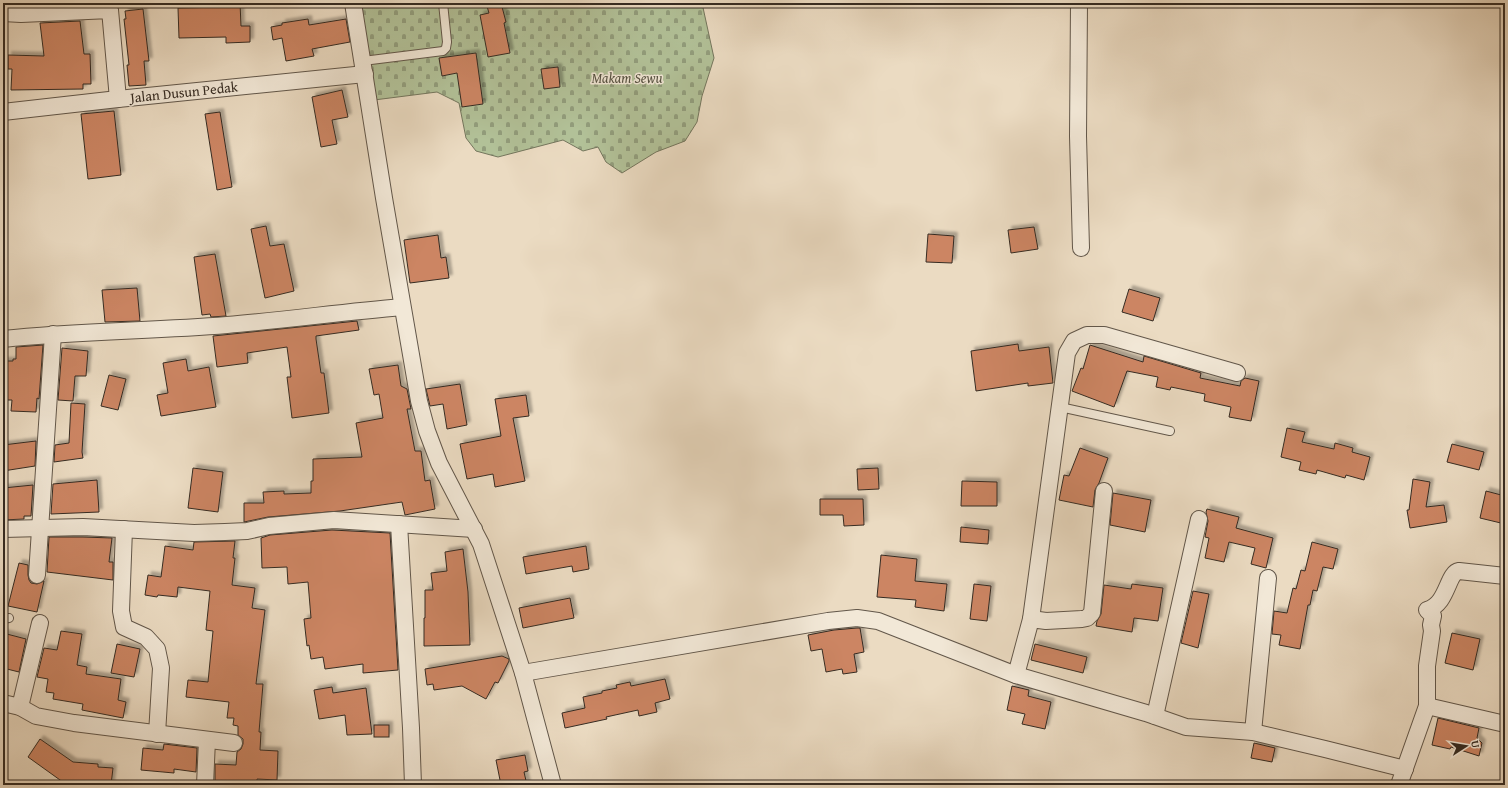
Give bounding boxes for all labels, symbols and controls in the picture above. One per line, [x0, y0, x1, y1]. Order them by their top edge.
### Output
park label: Makam Sewu [591, 68, 663, 88]
street label: Jalan Dusun Pedak [127, 76, 240, 108]
north arrow [1446, 726, 1486, 766]
text: U [1467, 739, 1484, 750]

